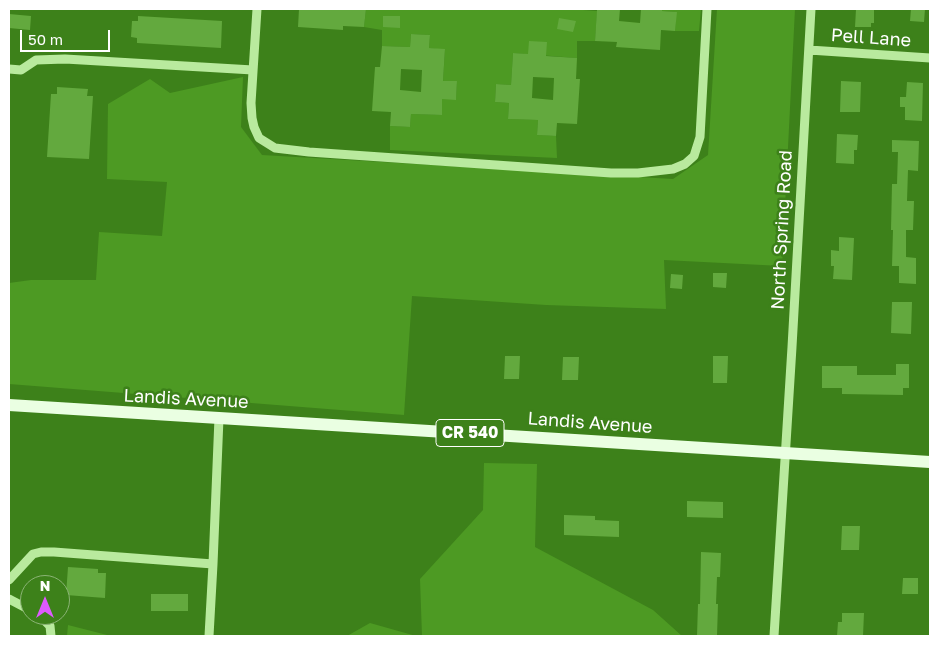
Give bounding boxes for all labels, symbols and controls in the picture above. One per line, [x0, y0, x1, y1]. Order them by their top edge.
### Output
scale bar [22, 20, 112, 52]
street label: Pell Lane [830, 24, 912, 52]
text: 50 m [28, 30, 63, 48]
street label: North Spring Road [767, 150, 797, 310]
street label: Landis Avenue [123, 385, 249, 413]
street label: Landis Avenue [527, 408, 653, 438]
road number: CR 540 [436, 419, 504, 446]
north arrow [20, 575, 70, 625]
text: N [40, 577, 50, 594]

